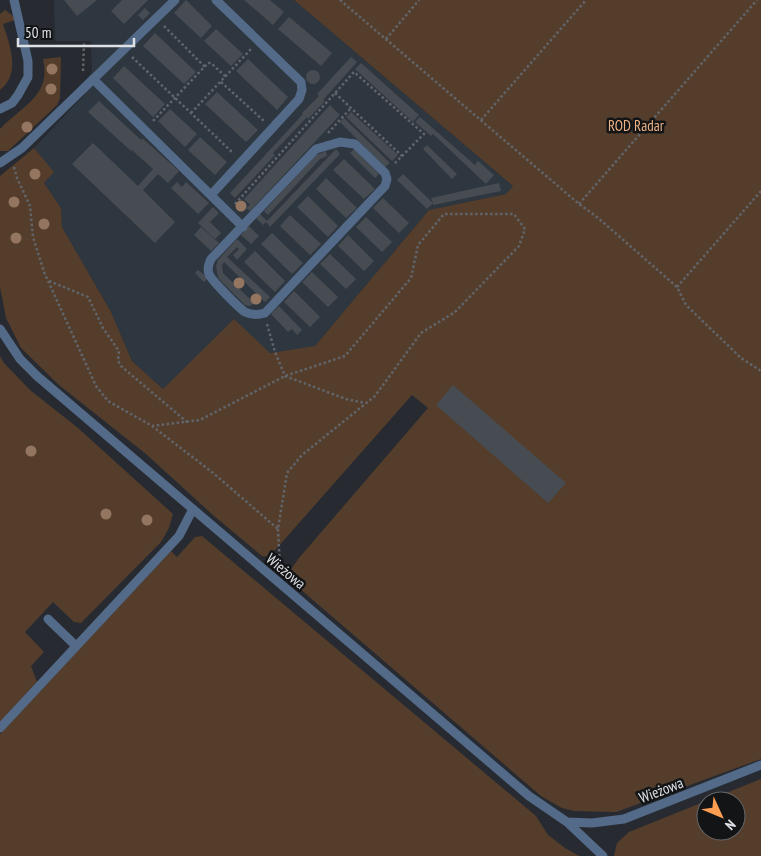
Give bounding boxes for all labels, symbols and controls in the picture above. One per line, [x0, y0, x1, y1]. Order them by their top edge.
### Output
scale bar [18, 15, 134, 47]
text: 50 m [25, 23, 51, 42]
park label: ROD Radar [608, 116, 665, 135]
street label: Wieżowa [262, 549, 310, 593]
street label: Wieżowa [636, 773, 686, 807]
north arrow [696, 791, 746, 841]
text: N [721, 816, 739, 834]

